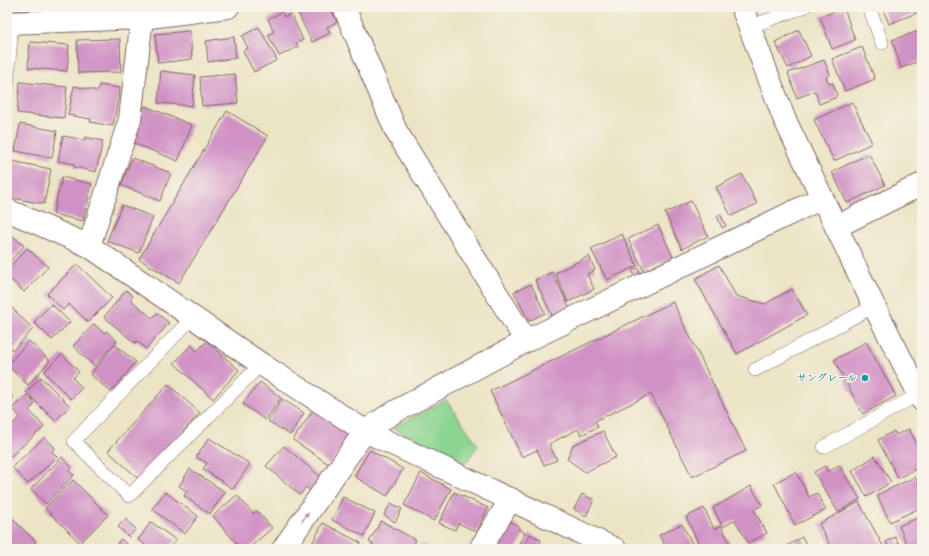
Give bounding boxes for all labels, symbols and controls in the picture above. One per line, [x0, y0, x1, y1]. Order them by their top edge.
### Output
place label: サングレール [797, 372, 857, 384]
marker: サングレール [860, 373, 870, 383]
one-way arrow [301, 512, 309, 522]

